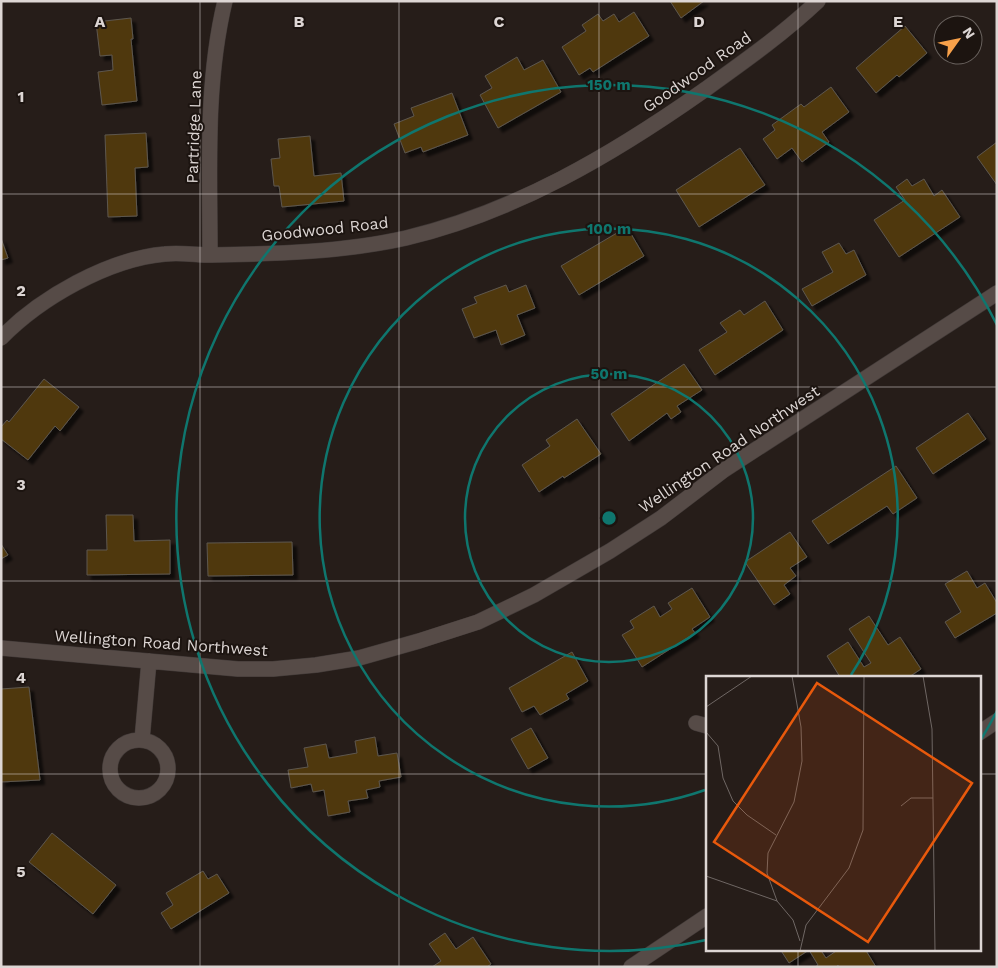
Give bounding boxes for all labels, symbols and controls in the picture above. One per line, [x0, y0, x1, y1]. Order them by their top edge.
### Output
text: A [95, 12, 106, 31]
text: B [294, 12, 305, 31]
text: C [494, 12, 505, 31]
text: D [693, 12, 705, 31]
text: E [893, 12, 903, 31]
north arrow [933, 15, 983, 65]
text: N [959, 24, 978, 42]
street label: Goodwood Road [639, 28, 755, 116]
street label: Partridge Lane [183, 70, 205, 184]
text: 150 m [587, 76, 631, 94]
text: 1 [18, 87, 24, 106]
street label: Goodwood Road [261, 213, 389, 245]
text: 100 m [587, 220, 631, 238]
text: 2 [16, 281, 26, 300]
text: 50 m [591, 365, 627, 383]
street label: Wellington Road Northwest [635, 381, 823, 517]
text: 3 [16, 475, 26, 494]
centre of rings [600, 509, 618, 527]
street label: Wellington Road Northwest [54, 626, 269, 660]
text: 4 [16, 668, 26, 687]
inset map [706, 676, 980, 950]
text: 5 [16, 862, 26, 881]

